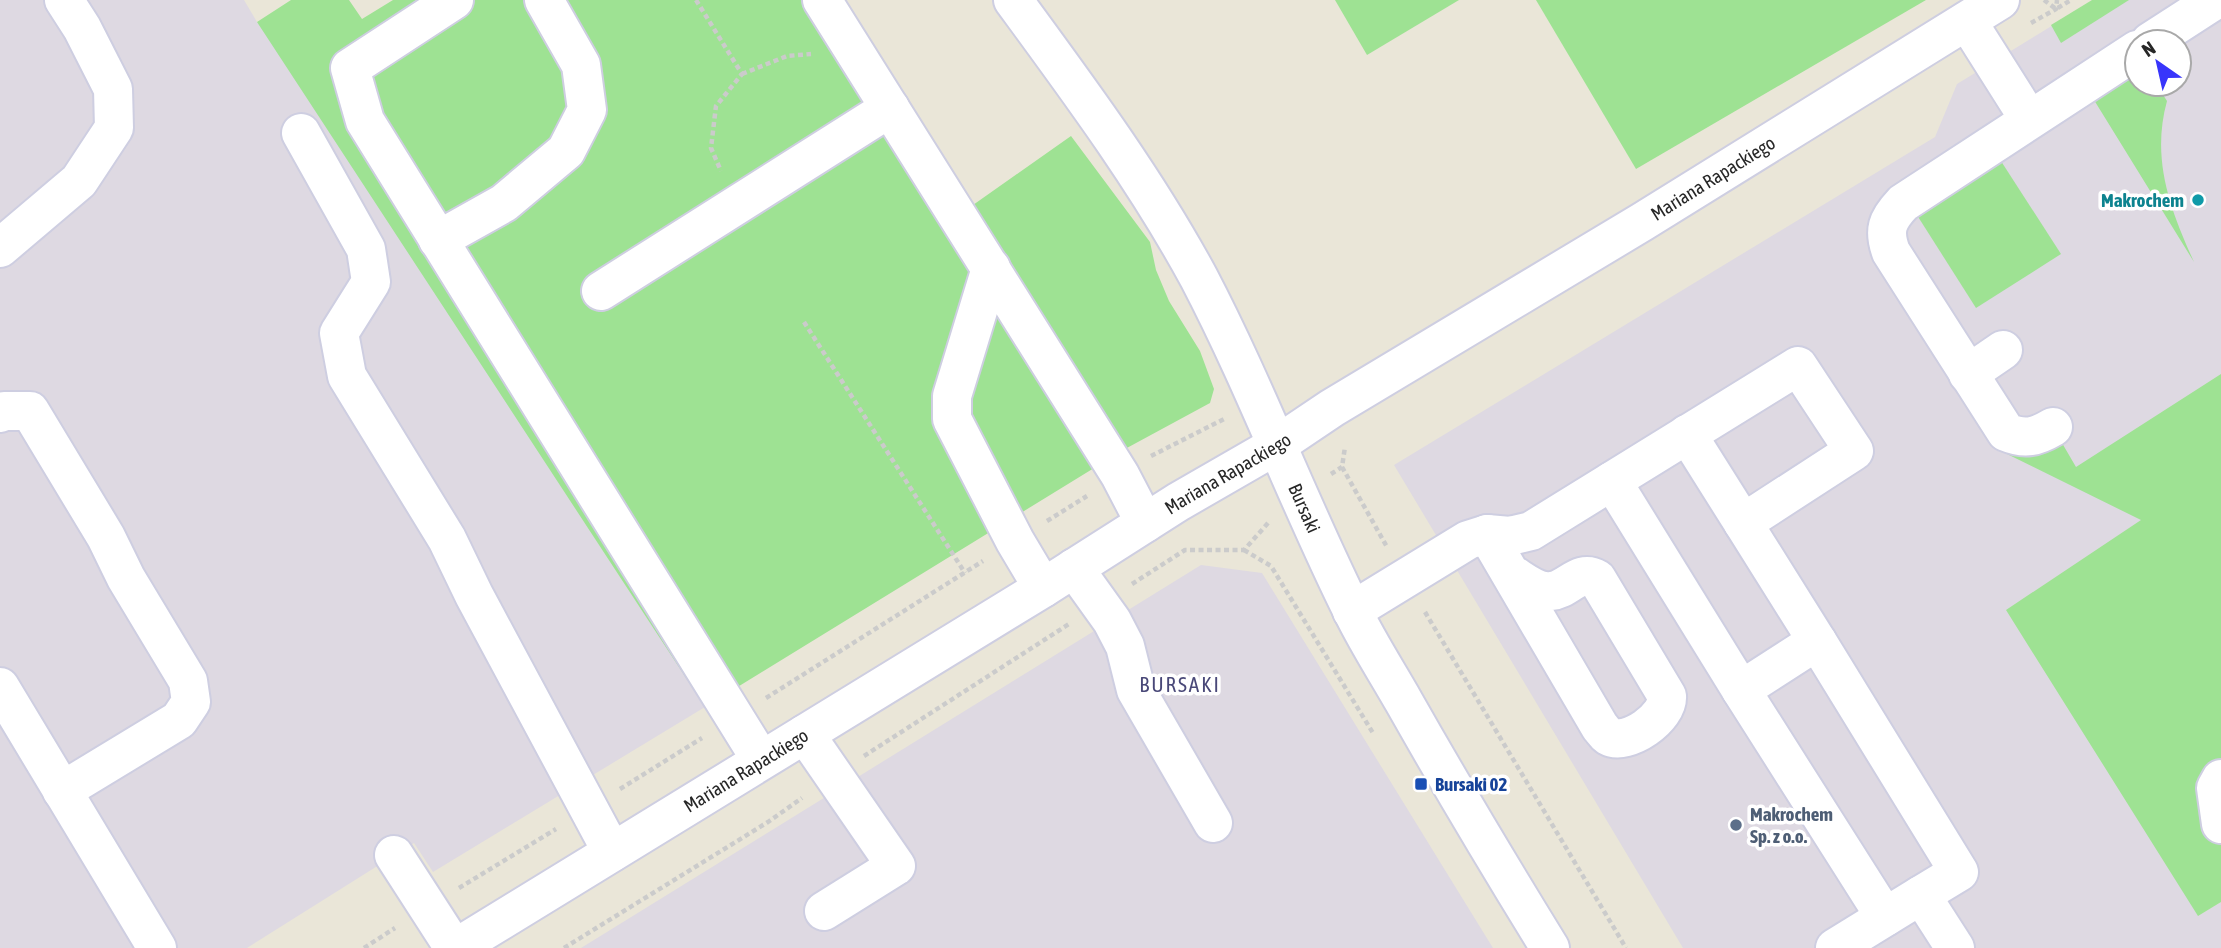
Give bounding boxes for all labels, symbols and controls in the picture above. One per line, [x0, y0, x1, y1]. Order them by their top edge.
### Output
north arrow [2123, 28, 2193, 98]
text: N [2138, 37, 2159, 61]
street label: Mariana Rapackiego [1647, 131, 1779, 225]
place label: Makrochem [2101, 189, 2184, 211]
marker: Makrochem [2190, 192, 2206, 208]
street label: Mariana Rapackiego [1161, 428, 1295, 519]
street label: Bursaki [1284, 480, 1325, 536]
district label: BURSAKI [1139, 672, 1221, 696]
street label: Mariana Rapackiego [680, 724, 812, 817]
place label: Bursaki 02 [1435, 773, 1507, 795]
marker: Bursaki 02 [1413, 776, 1429, 792]
place label: Makrochem Sp. z o.o. [1750, 803, 1833, 847]
marker: Makrochem Sp. z o.o. [1728, 817, 1744, 833]

